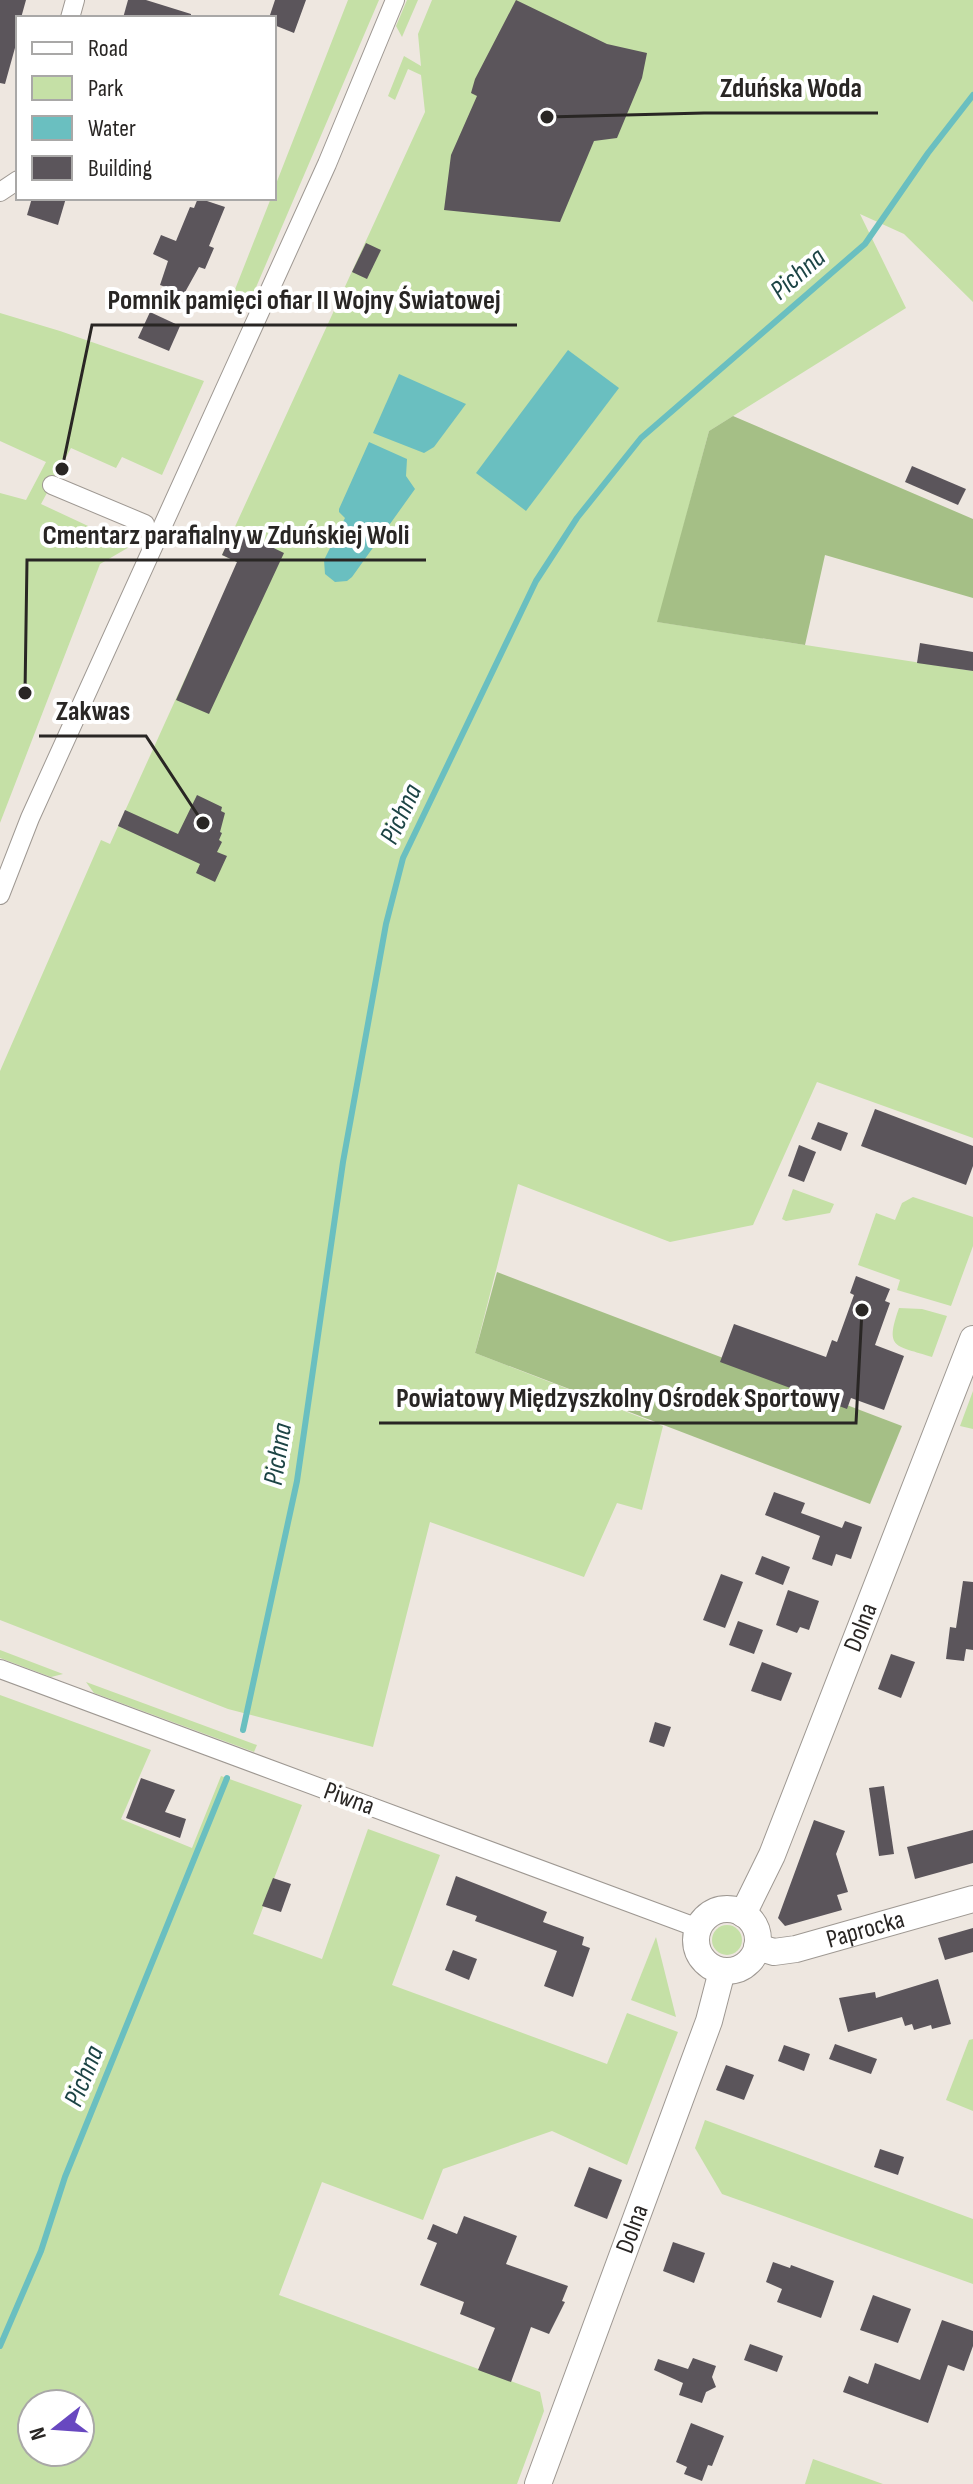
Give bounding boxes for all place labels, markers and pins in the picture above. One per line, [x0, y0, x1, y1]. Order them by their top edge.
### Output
callout: Zduńska Woda [704, 61, 878, 113]
callout: Pomnik pamięci ofiar II Wojny Światowej [92, 273, 517, 325]
callout: Cmentarz parafialny w Zduńskiej Woli [27, 508, 426, 560]
callout: Zakwas [39, 684, 146, 736]
callout: Powiatowy Międzyszkolny Ośrodek Sportowy [379, 1371, 856, 1423]

